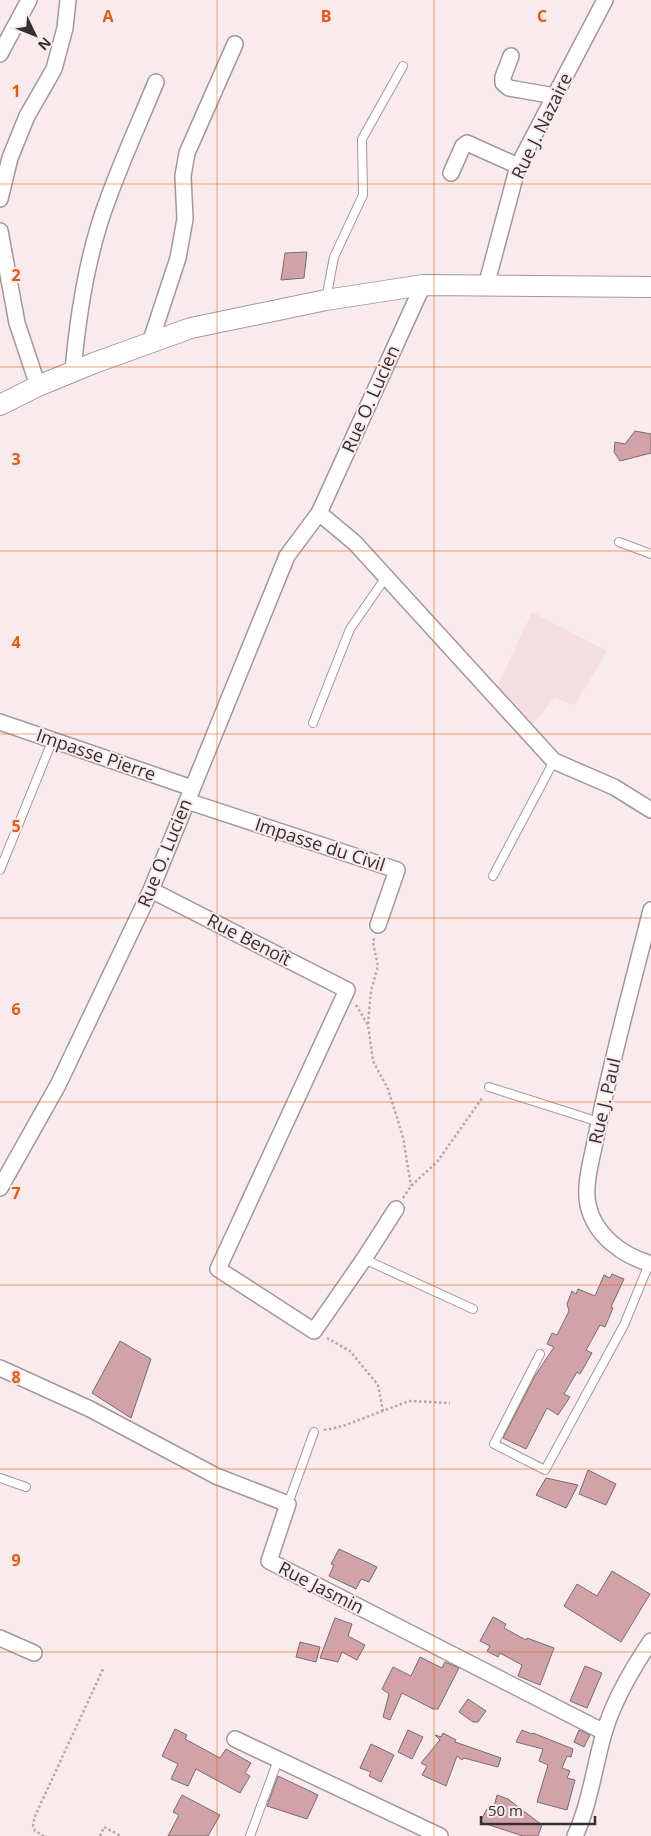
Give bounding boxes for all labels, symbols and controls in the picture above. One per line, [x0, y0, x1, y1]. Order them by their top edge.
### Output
text: A [102, 5, 114, 27]
text: B [321, 5, 331, 27]
text: C [537, 5, 547, 27]
north arrow [10, 10, 60, 60]
text: N [34, 34, 56, 55]
street label: Rue J. Nazaire [505, 69, 577, 183]
text: 1 [11, 80, 21, 102]
text: 2 [11, 264, 21, 286]
street label: Rue O. Lucien [336, 341, 404, 456]
text: 3 [11, 448, 21, 470]
text: 4 [11, 631, 21, 653]
street label: Impasse Pierre [33, 722, 159, 786]
street label: Rue O. Lucien [131, 795, 197, 910]
street label: Impasse du Civil [252, 812, 388, 876]
text: 5 [11, 815, 21, 837]
street label: Rue Benoît [203, 908, 296, 971]
text: 6 [11, 998, 21, 1020]
street label: Rue J. Paul [582, 1055, 626, 1146]
text: 7 [11, 1182, 21, 1204]
text: 8 [11, 1366, 21, 1388]
text: 9 [11, 1549, 21, 1571]
street label: Rue Jasmin [275, 1555, 368, 1619]
scale bar [481, 1794, 595, 1826]
text: 50 m [488, 1800, 523, 1820]

